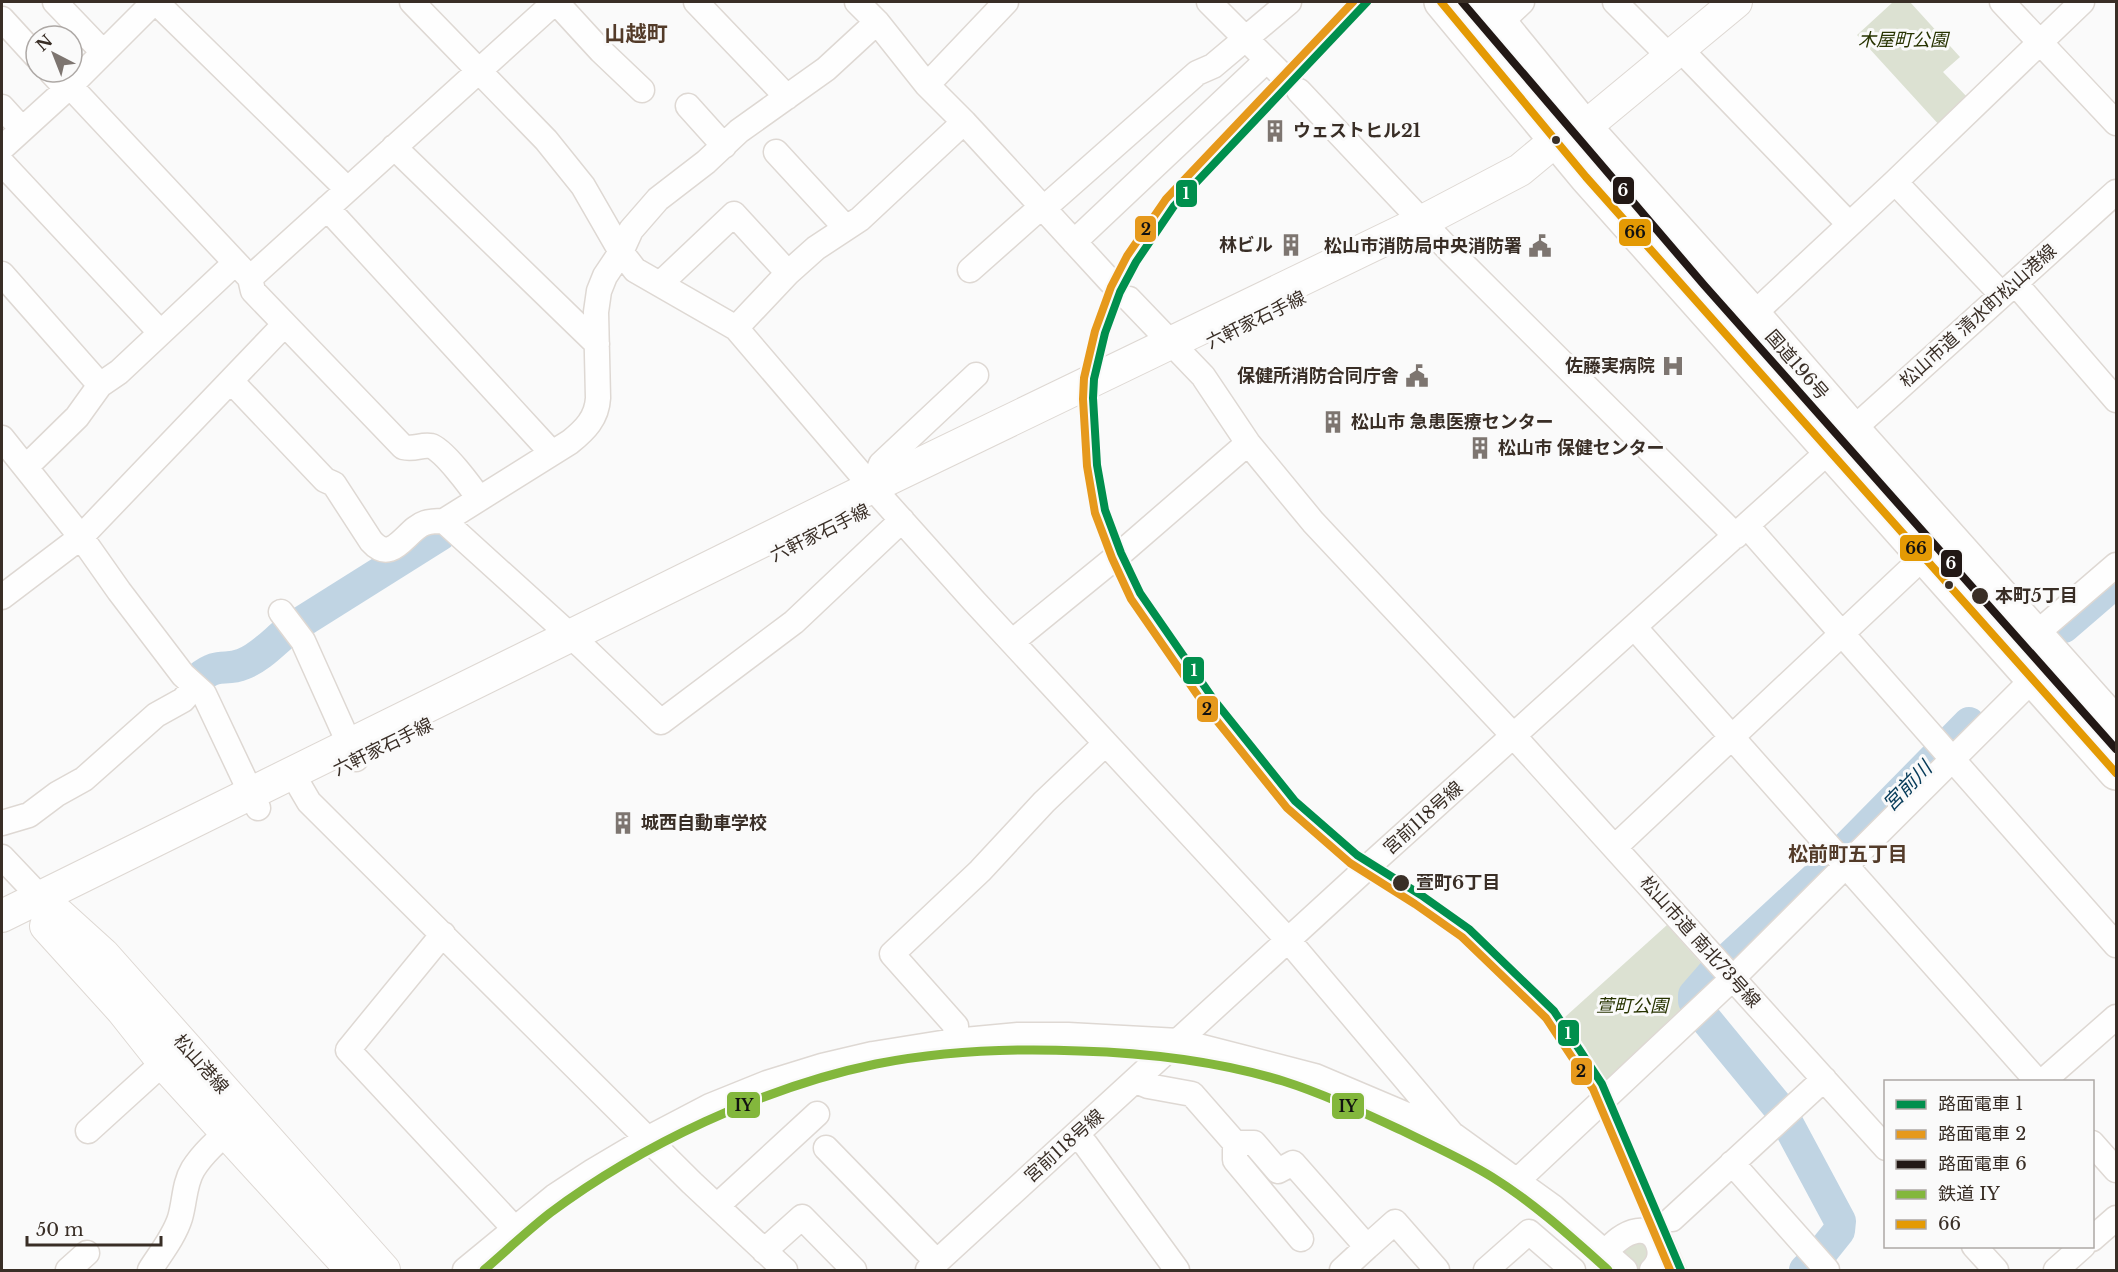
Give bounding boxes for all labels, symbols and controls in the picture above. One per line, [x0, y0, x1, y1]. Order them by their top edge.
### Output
district label: 山越町 [605, 21, 668, 47]
north arrow [24, 24, 84, 84]
park label: 木屋町公園 [1858, 29, 1951, 51]
text: N [32, 30, 56, 55]
building icon: ウェストヒル21 [1262, 118, 1288, 144]
place label: ウェストヒル21 [1293, 120, 1421, 142]
unlabelled marker [1550, 134, 1562, 146]
line badge: 6 [1612, 176, 1635, 205]
line badge: 1 [1175, 179, 1198, 208]
text: 6 [1618, 180, 1629, 200]
text: 1 [1183, 183, 1190, 203]
line badge: 2 [1134, 215, 1157, 243]
line badge: 66 [1618, 218, 1652, 247]
text: 2 [1141, 219, 1151, 239]
text: 66 [1624, 222, 1646, 242]
building icon: 林ビル [1278, 232, 1304, 258]
public building icon: 松山市消防局中央消防署 [1527, 233, 1553, 259]
place label: 林ビル [1219, 234, 1273, 256]
place label: 松山市消防局中央消防署 [1324, 235, 1522, 257]
street label: 松山市道 清水町松山港線 [1895, 240, 2061, 392]
street label: 六軒家石手線 [1203, 286, 1309, 354]
street label: 国道196号 [1761, 326, 1833, 404]
hospital icon: 佐藤実病院 [1660, 353, 1686, 379]
place label: 佐藤実病院 [1565, 355, 1655, 377]
public building icon: 保健所消防合同庁舎 [1404, 363, 1430, 389]
place label: 保健所消防合同庁舎 [1237, 365, 1399, 387]
building icon: 松山市 急患医療センター [1320, 409, 1346, 435]
place label: 松山市 急患医療センター [1351, 411, 1554, 433]
building icon: 松山市 保健センター [1467, 435, 1493, 461]
place label: 松山市 保健センター [1498, 437, 1665, 459]
street label: 六軒家石手線 [767, 499, 873, 567]
line badge: 66 [1899, 534, 1933, 562]
text: 66 [1905, 538, 1927, 558]
line badge: 6 [1940, 549, 1963, 578]
text: 6 [1946, 553, 1957, 573]
unlabelled marker [1943, 579, 1955, 591]
place label: 本町5丁目 [1995, 585, 2078, 607]
marker: 本町5丁目 [1970, 586, 1990, 606]
line badge: 1 [1182, 656, 1205, 685]
text: 1 [1191, 660, 1198, 680]
line badge: 2 [1196, 695, 1219, 723]
text: 2 [1202, 699, 1212, 719]
street label: 六軒家石手線 [330, 713, 436, 781]
water label: 宮前川 [1878, 755, 1938, 816]
street label: 宮前118号線 [1379, 777, 1467, 859]
building icon: 城西自動車学校 [610, 810, 636, 836]
place label: 城西自動車学校 [641, 812, 767, 834]
district label: 松前町五丁目 [1788, 842, 1908, 866]
place label: 萱町6丁目 [1416, 872, 1500, 894]
street label: 松山市道 南北73号線 [1635, 872, 1765, 1012]
marker: 萱町6丁目 [1391, 873, 1411, 893]
park label: 萱町公園 [1596, 995, 1671, 1017]
line badge: 1 [1557, 1019, 1580, 1047]
text: 1 [1565, 1023, 1572, 1043]
street label: 松山港線 [169, 1030, 233, 1098]
line badge: 2 [1570, 1057, 1593, 1086]
text: 2 [1576, 1061, 1586, 1081]
legend [1884, 1080, 2094, 1248]
line badge: IY [726, 1091, 761, 1119]
line badge: IY [1331, 1092, 1365, 1120]
text: 路面電車 1 [1938, 1093, 2023, 1115]
text: IY [734, 1095, 754, 1115]
text: IY [1338, 1096, 1358, 1116]
street label: 宮前118号線 [1020, 1105, 1108, 1187]
text: 路面電車 2 [1938, 1123, 2026, 1145]
text: 路面電車 6 [1938, 1153, 2027, 1175]
text: 鉄道 IY [1938, 1183, 2001, 1205]
scale bar [27, 1209, 160, 1247]
text: 66 [1938, 1213, 1961, 1235]
text: 50 m [36, 1219, 84, 1241]

